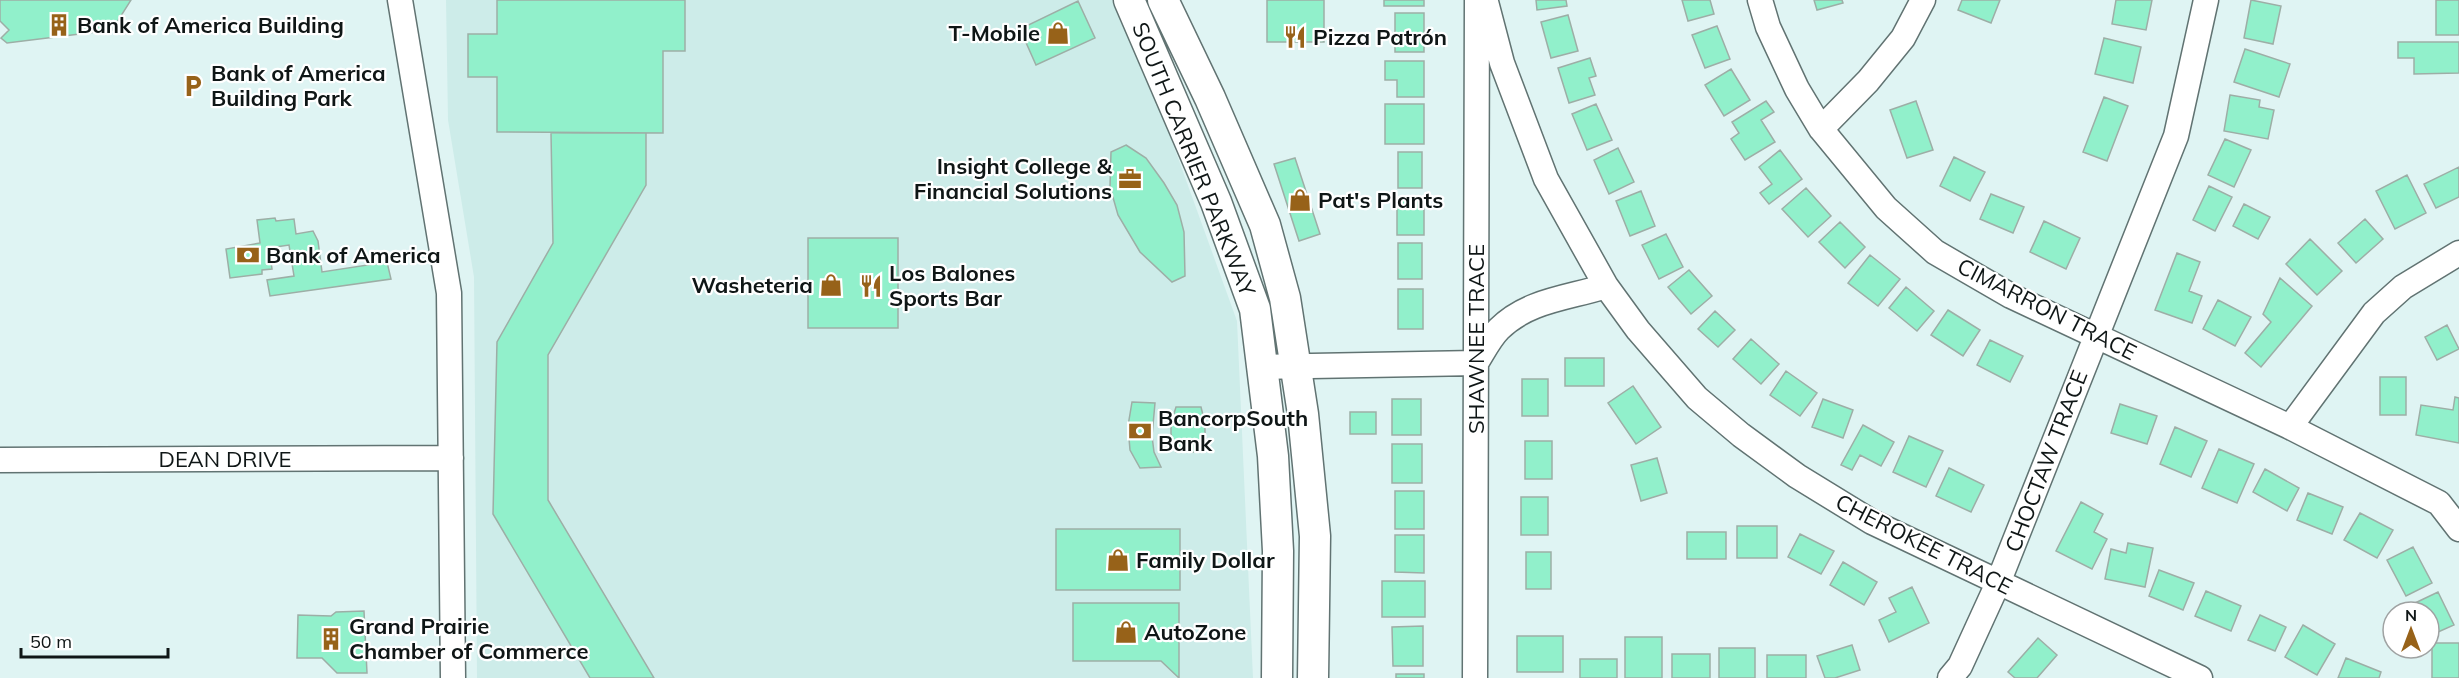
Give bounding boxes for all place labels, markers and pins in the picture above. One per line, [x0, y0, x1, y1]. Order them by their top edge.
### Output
place label: Bank of America Building [77, 11, 344, 39]
building icon: Bank of America Building [46, 12, 72, 38]
place label: T-Mobile [948, 19, 1040, 47]
shop icon: T-Mobile [1045, 20, 1071, 46]
place label: Pizza Patrón [1313, 23, 1447, 51]
restaurant icon: Pizza Patrón [1282, 24, 1308, 50]
place label: Bank of America Building Park [211, 59, 386, 112]
parking icon: Bank of America Building Park [180, 73, 206, 99]
place label: Insight College & Financial Solutions [914, 152, 1113, 205]
office icon: Insight College & Financial Solutions [1117, 166, 1143, 192]
place label: Pat's Plants [1318, 186, 1443, 214]
shop icon: Pat's Plants [1287, 187, 1313, 213]
place label: Bank of America [266, 241, 441, 269]
bank icon: Bank of America [235, 242, 261, 268]
place label: Los Balones Sports Bar [889, 259, 1015, 312]
place label: Washeteria [691, 271, 813, 299]
shop icon: Washeteria [818, 272, 844, 298]
restaurant icon: Los Balones Sports Bar [858, 273, 884, 299]
place label: BancorpSouth Bank [1158, 404, 1308, 457]
bank icon: BancorpSouth Bank [1127, 418, 1153, 444]
place label: Family Dollar [1136, 546, 1275, 574]
shop icon: Family Dollar [1105, 547, 1131, 573]
place label: Grand Prairie Chamber of Commerce [349, 612, 589, 665]
place label: AutoZone [1144, 618, 1246, 646]
shop icon: AutoZone [1113, 619, 1139, 645]
building icon: Grand Prairie Chamber of Commerce [318, 626, 344, 652]

